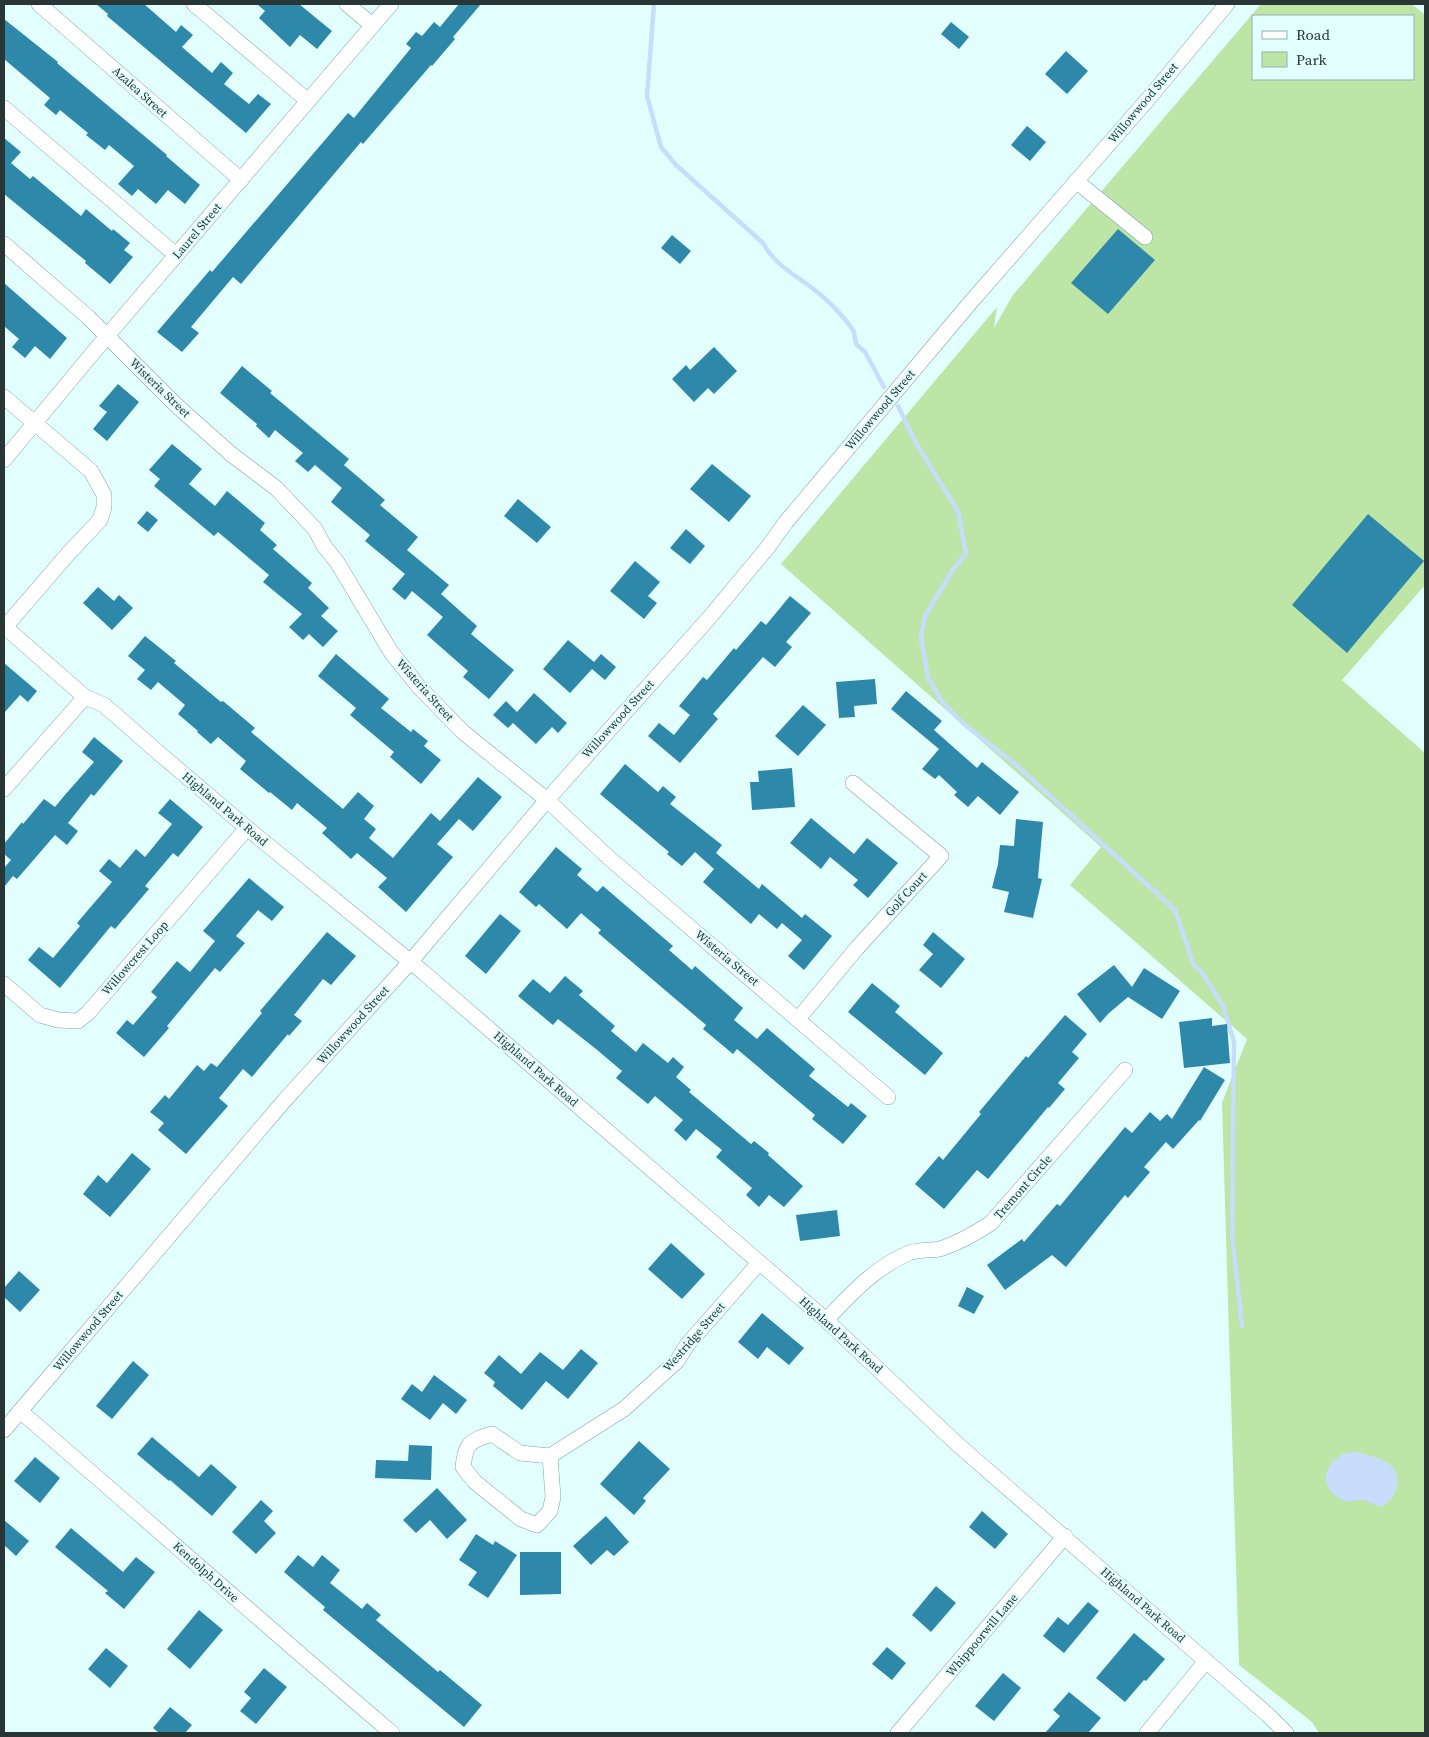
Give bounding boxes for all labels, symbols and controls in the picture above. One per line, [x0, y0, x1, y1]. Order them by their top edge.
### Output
legend [1252, 15, 1414, 80]
text: Road [1296, 24, 1330, 45]
text: Park [1296, 49, 1328, 70]
street label: Willowwood Street [1105, 59, 1182, 147]
street label: Azalea Street [109, 63, 171, 121]
street label: Laurel Street [169, 200, 225, 262]
street label: Wisteria Street [126, 355, 194, 421]
street label: Willowwood Street [842, 366, 919, 454]
street label: Wisteria Street [393, 655, 457, 725]
street label: Willowwood Street [578, 676, 658, 762]
street label: Highland Park Road [179, 768, 271, 850]
street label: Golf Court [881, 868, 931, 920]
street label: Willowcrest Loop [98, 917, 172, 999]
street label: Wisteria Street [692, 927, 762, 989]
street label: Willowwood Street [313, 982, 393, 1068]
street label: Highland Park Road [490, 1028, 582, 1110]
street label: Tremont Circle [990, 1151, 1056, 1223]
street label: Willowwood Street [50, 1287, 127, 1375]
street label: Highland Park Road [796, 1293, 886, 1377]
street label: Westridge Street [659, 1299, 729, 1375]
street label: Kendolph Drive [170, 1538, 242, 1606]
street label: Highland Park Road [1097, 1564, 1189, 1646]
street label: Whippoorwill Lane [943, 1590, 1021, 1680]

